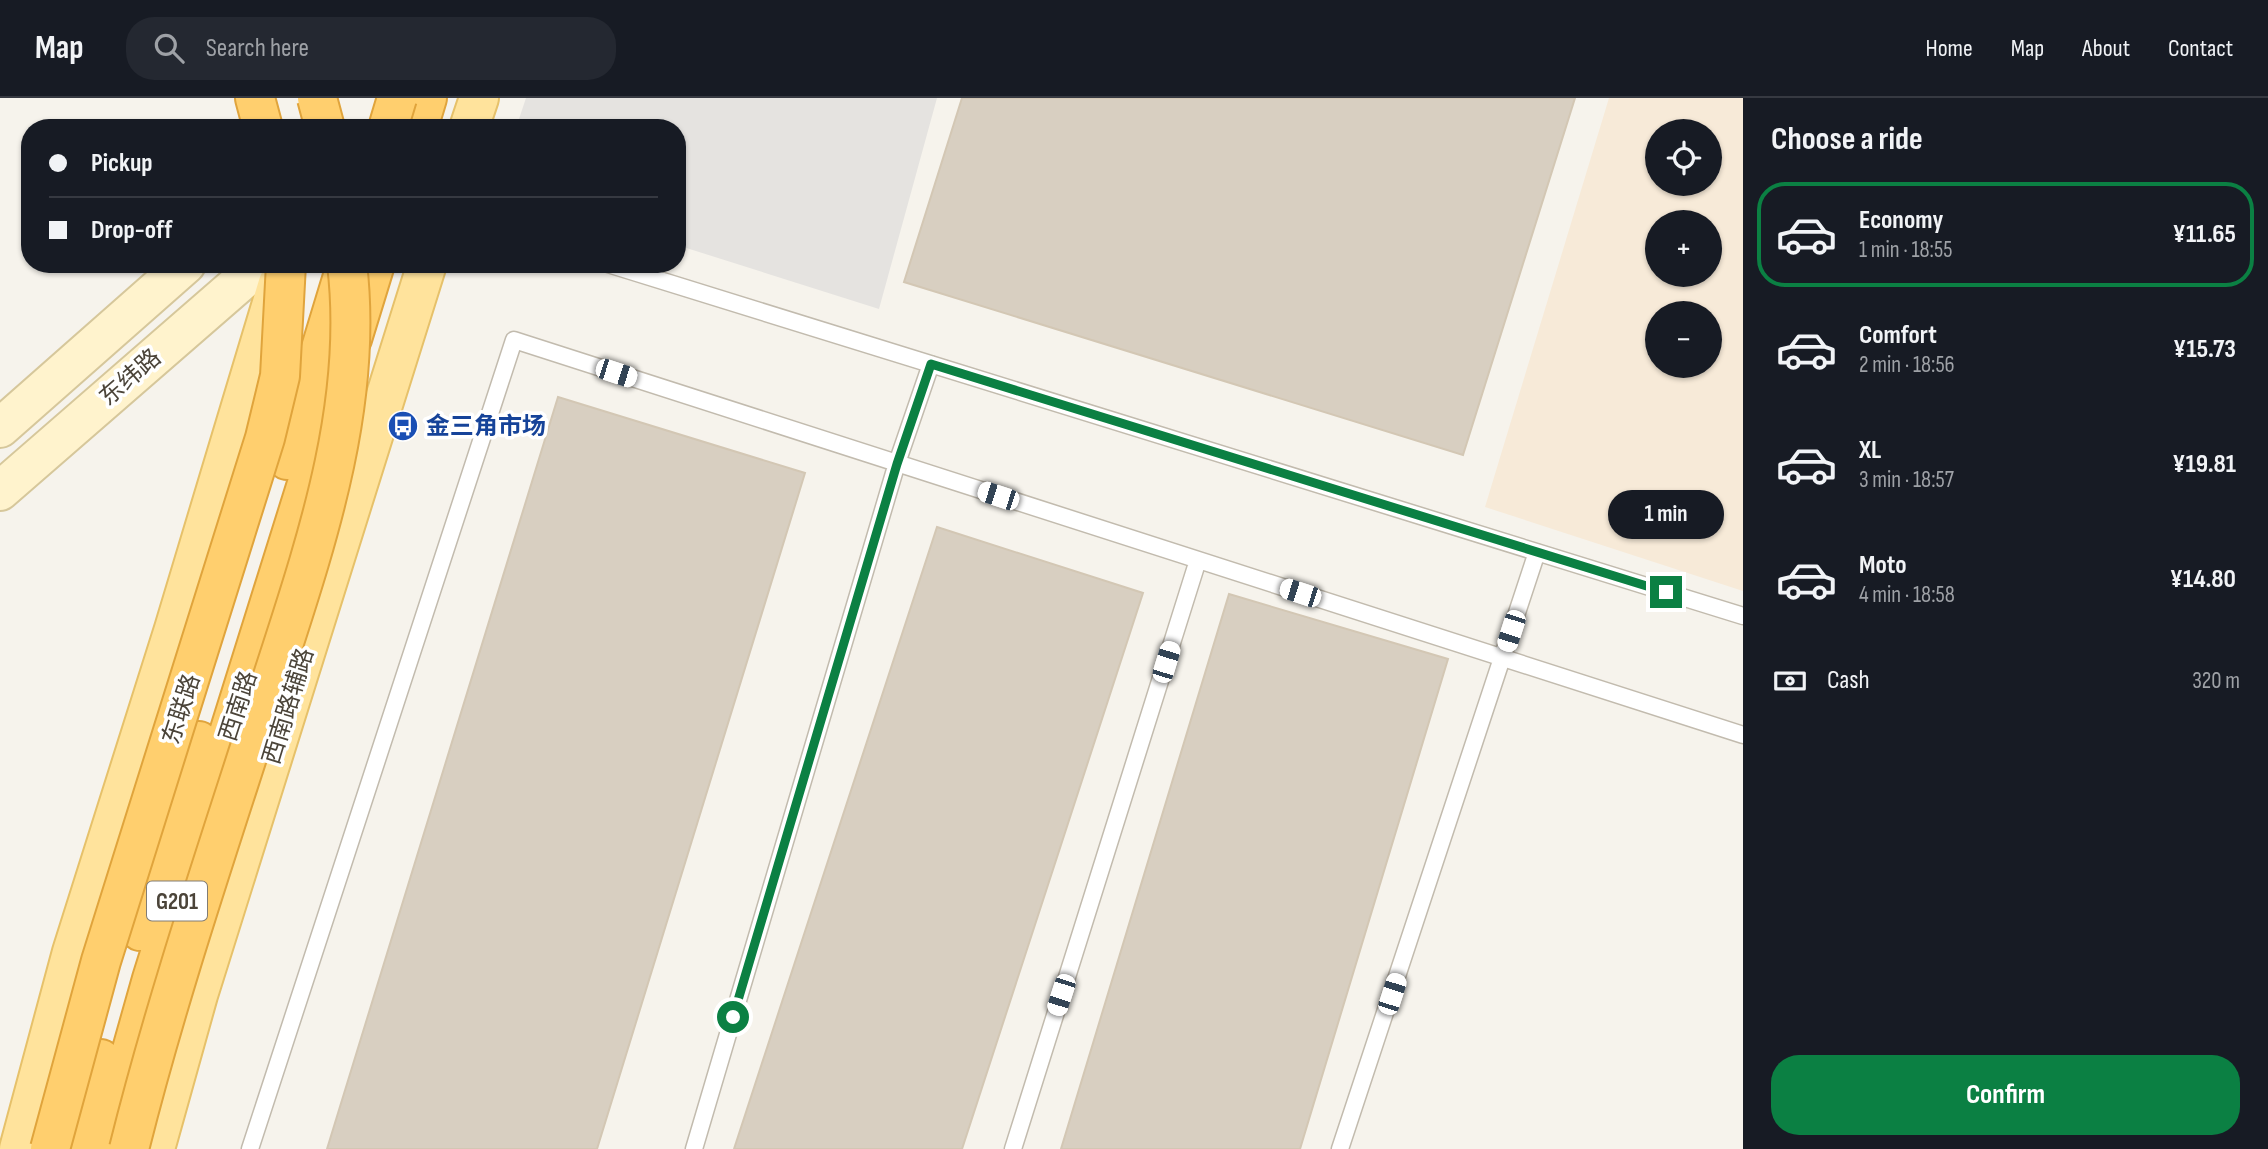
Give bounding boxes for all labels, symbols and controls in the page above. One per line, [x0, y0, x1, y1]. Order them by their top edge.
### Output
search box [126, 17, 616, 80]
text: Map [35, 28, 84, 68]
icon: search [150, 29, 188, 67]
text: Search here [206, 33, 309, 64]
text: Home [1925, 34, 1973, 63]
text: Map [2011, 34, 2044, 63]
text: About [2082, 34, 2130, 63]
text: Contact [2168, 34, 2233, 63]
map controls [1645, 119, 1722, 378]
button: locate [1645, 119, 1722, 196]
text: Choose a ride [1771, 120, 1923, 159]
text: Pickup [91, 148, 153, 179]
icon: car [1775, 203, 1838, 266]
text: Economy [1859, 205, 1943, 236]
button: + [1645, 210, 1722, 287]
text: Drop-off [91, 215, 172, 246]
text: ¥11.65 [2173, 219, 2236, 250]
text: 1 min · 18:55 [1859, 236, 1952, 264]
button: − [1645, 301, 1722, 378]
icon: car [1775, 318, 1838, 381]
text: Comfort [1859, 320, 1937, 351]
text: ¥15.73 [2173, 334, 2236, 365]
street label: 东纬路 [94, 343, 167, 412]
text: 2 min · 18:56 [1859, 351, 1955, 379]
car [593, 357, 640, 389]
bus stop icon: 金三角市场 [386, 409, 420, 443]
place label: 金三角市场 [426, 412, 546, 441]
icon: car [1775, 433, 1838, 496]
text: XL [1859, 435, 1881, 466]
text: ¥19.81 [2172, 449, 2236, 480]
text: 3 min · 18:57 [1859, 466, 1954, 494]
car [975, 480, 1022, 512]
callout: 1 min [1608, 490, 1724, 540]
text: 1 min [1645, 500, 1687, 528]
icon: car [1775, 548, 1838, 611]
text: Moto [1859, 550, 1907, 581]
text: ¥14.80 [2170, 564, 2236, 595]
route end [1650, 576, 1682, 608]
car [1277, 577, 1324, 609]
text: 4 min · 18:58 [1859, 581, 1955, 609]
car [1495, 608, 1528, 654]
car [1150, 639, 1183, 685]
street label: 西南路辅路 [257, 645, 320, 768]
icon: cash [1771, 662, 1809, 700]
text: Cash [1827, 665, 1870, 696]
street label: 西南路 [214, 667, 263, 745]
text: 320 m [2192, 667, 2240, 695]
street label: 东联路 [157, 670, 206, 748]
road number: G201 [147, 881, 207, 920]
car [1376, 971, 1409, 1017]
car [1045, 972, 1078, 1018]
route start [717, 1001, 749, 1033]
button: Confirm [1771, 1055, 2240, 1135]

